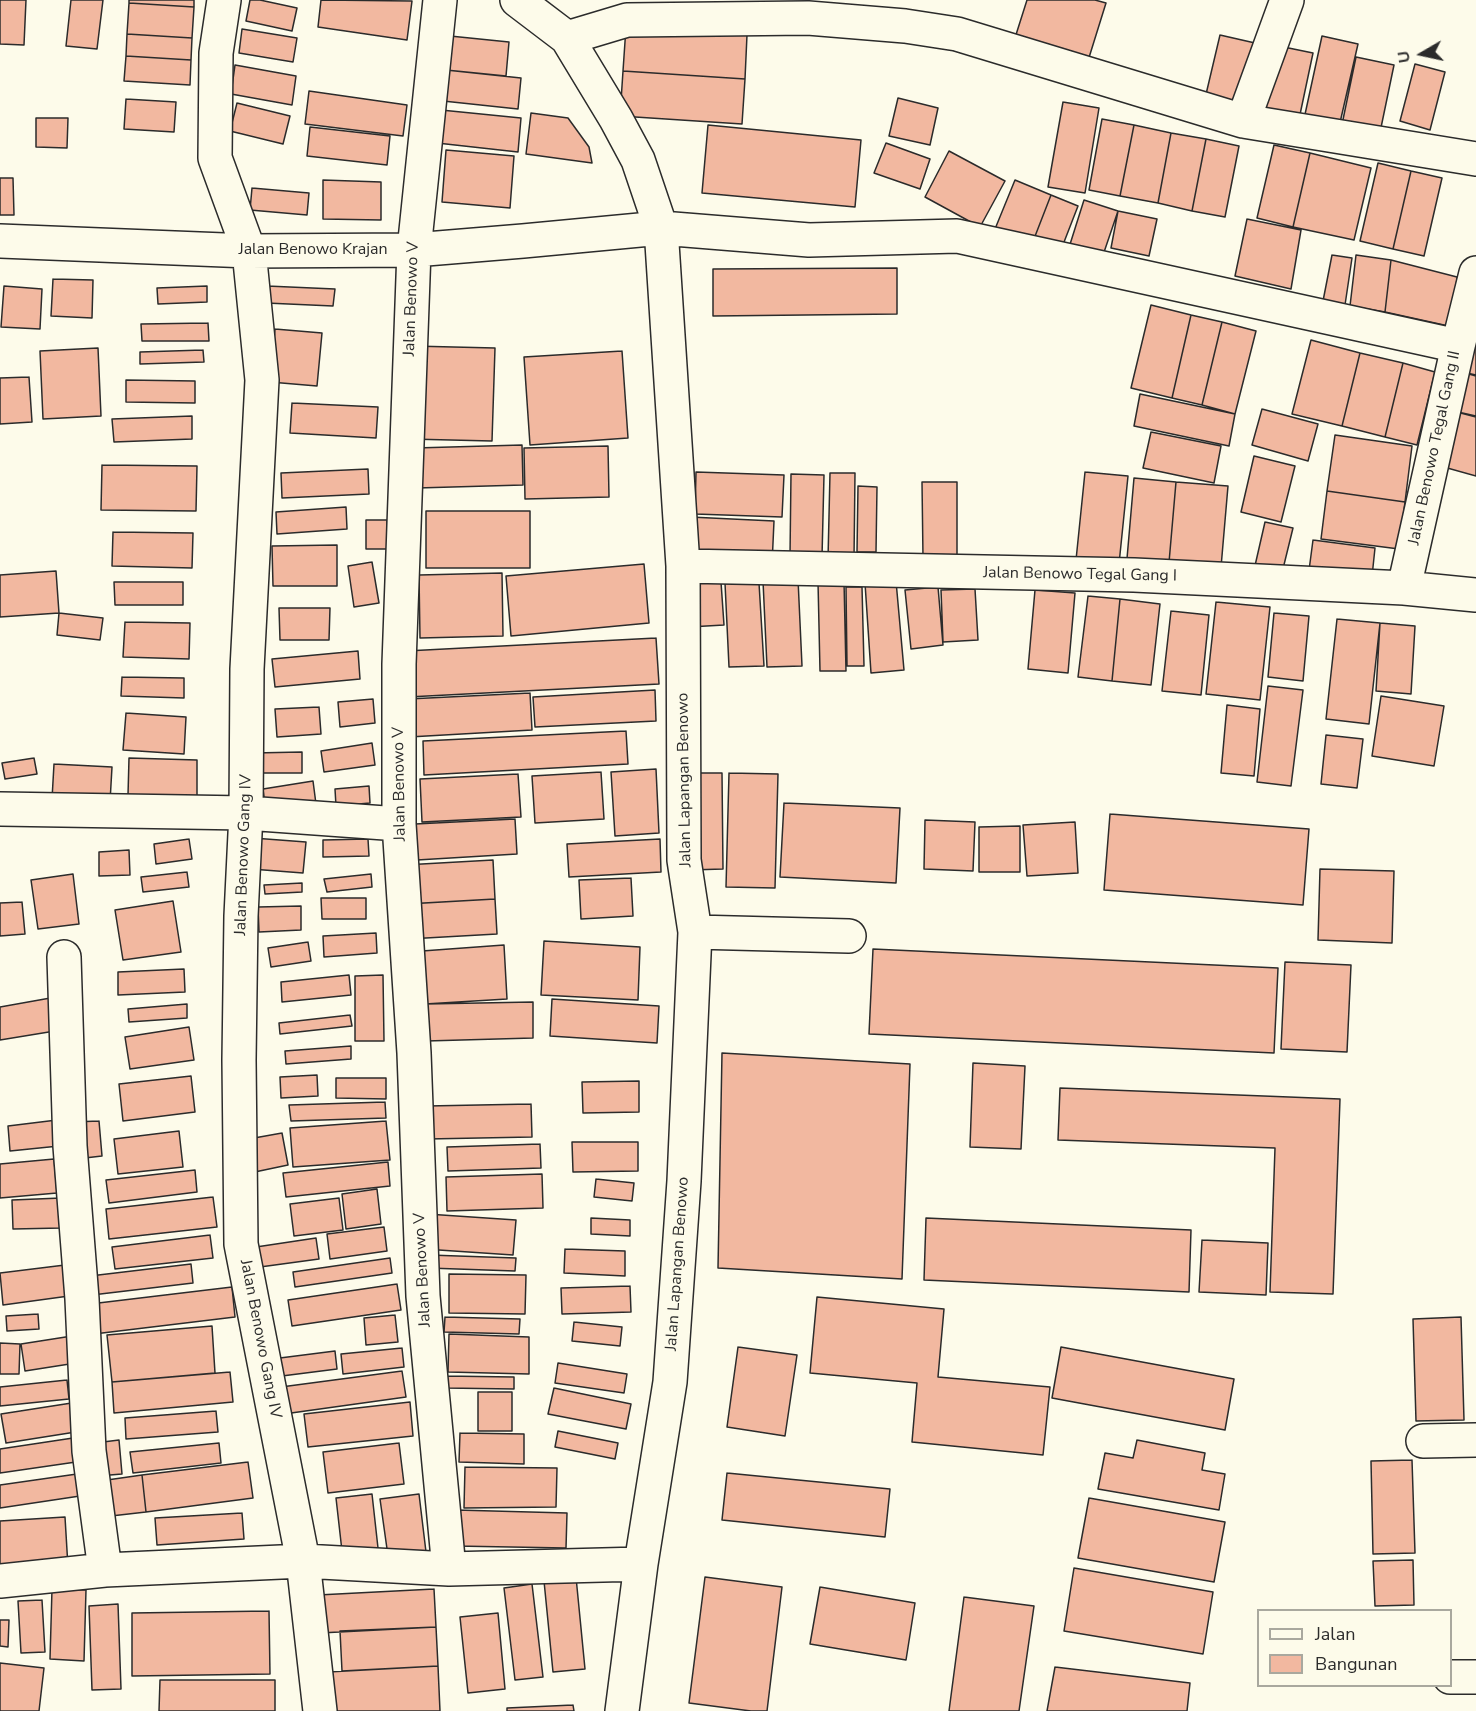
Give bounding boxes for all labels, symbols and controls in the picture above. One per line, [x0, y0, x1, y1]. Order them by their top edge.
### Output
north arrow [1392, 24, 1452, 84]
text: U [1392, 49, 1416, 64]
street label: Jalan Benowo Krajan [238, 240, 388, 260]
street label: Jalan Benowo V [400, 241, 424, 357]
street label: Jalan Benowo Tegal Gang II [1405, 349, 1465, 547]
street label: Jalan Benowo Tegal Gang I [983, 564, 1177, 586]
street label: Jalan Lapangan Benowo [674, 693, 696, 867]
street label: Jalan Benowo V [389, 727, 411, 841]
street label: Jalan Benowo Gang IV [232, 774, 256, 936]
street label: Jalan Lapangan Benowo [662, 1176, 694, 1352]
street label: Jalan Benowo V [410, 1212, 436, 1328]
street label: Jalan Benowo Gang IV [235, 1258, 285, 1420]
legend [1257, 1609, 1452, 1687]
text: Jalan [1315, 1622, 1355, 1646]
text: Bangunan [1315, 1652, 1398, 1676]

